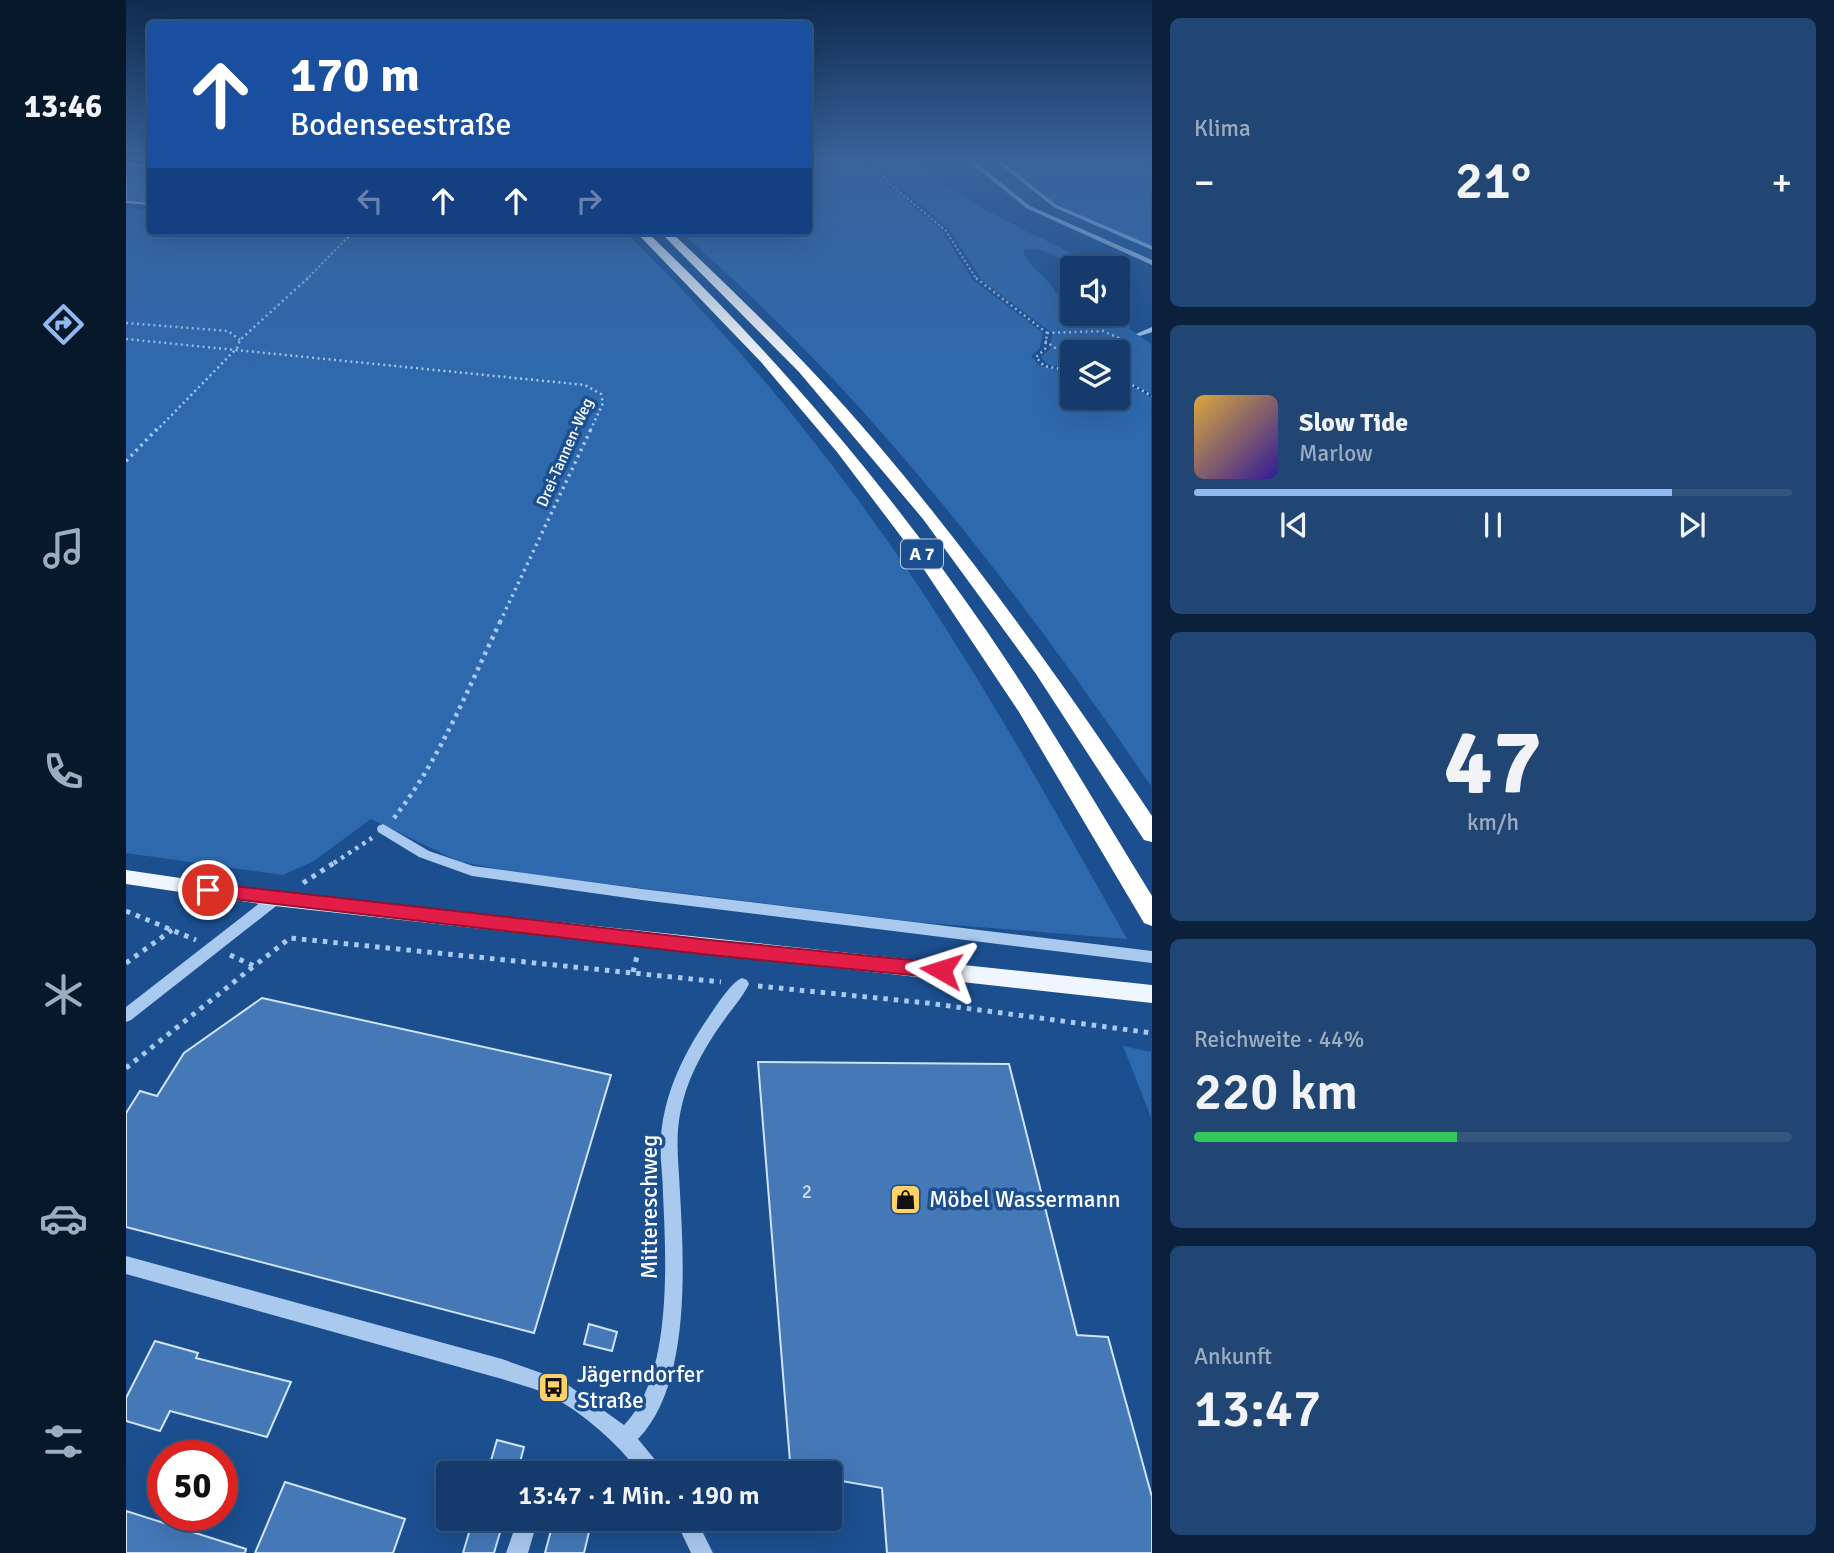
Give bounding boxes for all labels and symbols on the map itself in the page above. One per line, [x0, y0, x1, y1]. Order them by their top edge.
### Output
street label: Drei-Tannen-Weg [532, 395, 598, 510]
road number: A 7 [901, 540, 943, 568]
pin [178, 860, 238, 920]
position arrow [904, 933, 978, 1007]
street label: Mittereschweg [635, 1135, 664, 1279]
house number: 2 [802, 1180, 812, 1204]
shop icon: Möbel Wassermann [889, 1182, 923, 1216]
place label: Möbel Wassermann [929, 1185, 1121, 1214]
place label: Jägerndorfer Straße [577, 1360, 704, 1415]
bus stop icon: Jägerndorfer Straße [537, 1370, 571, 1404]
speed limit sign: 50 [147, 1440, 238, 1531]

